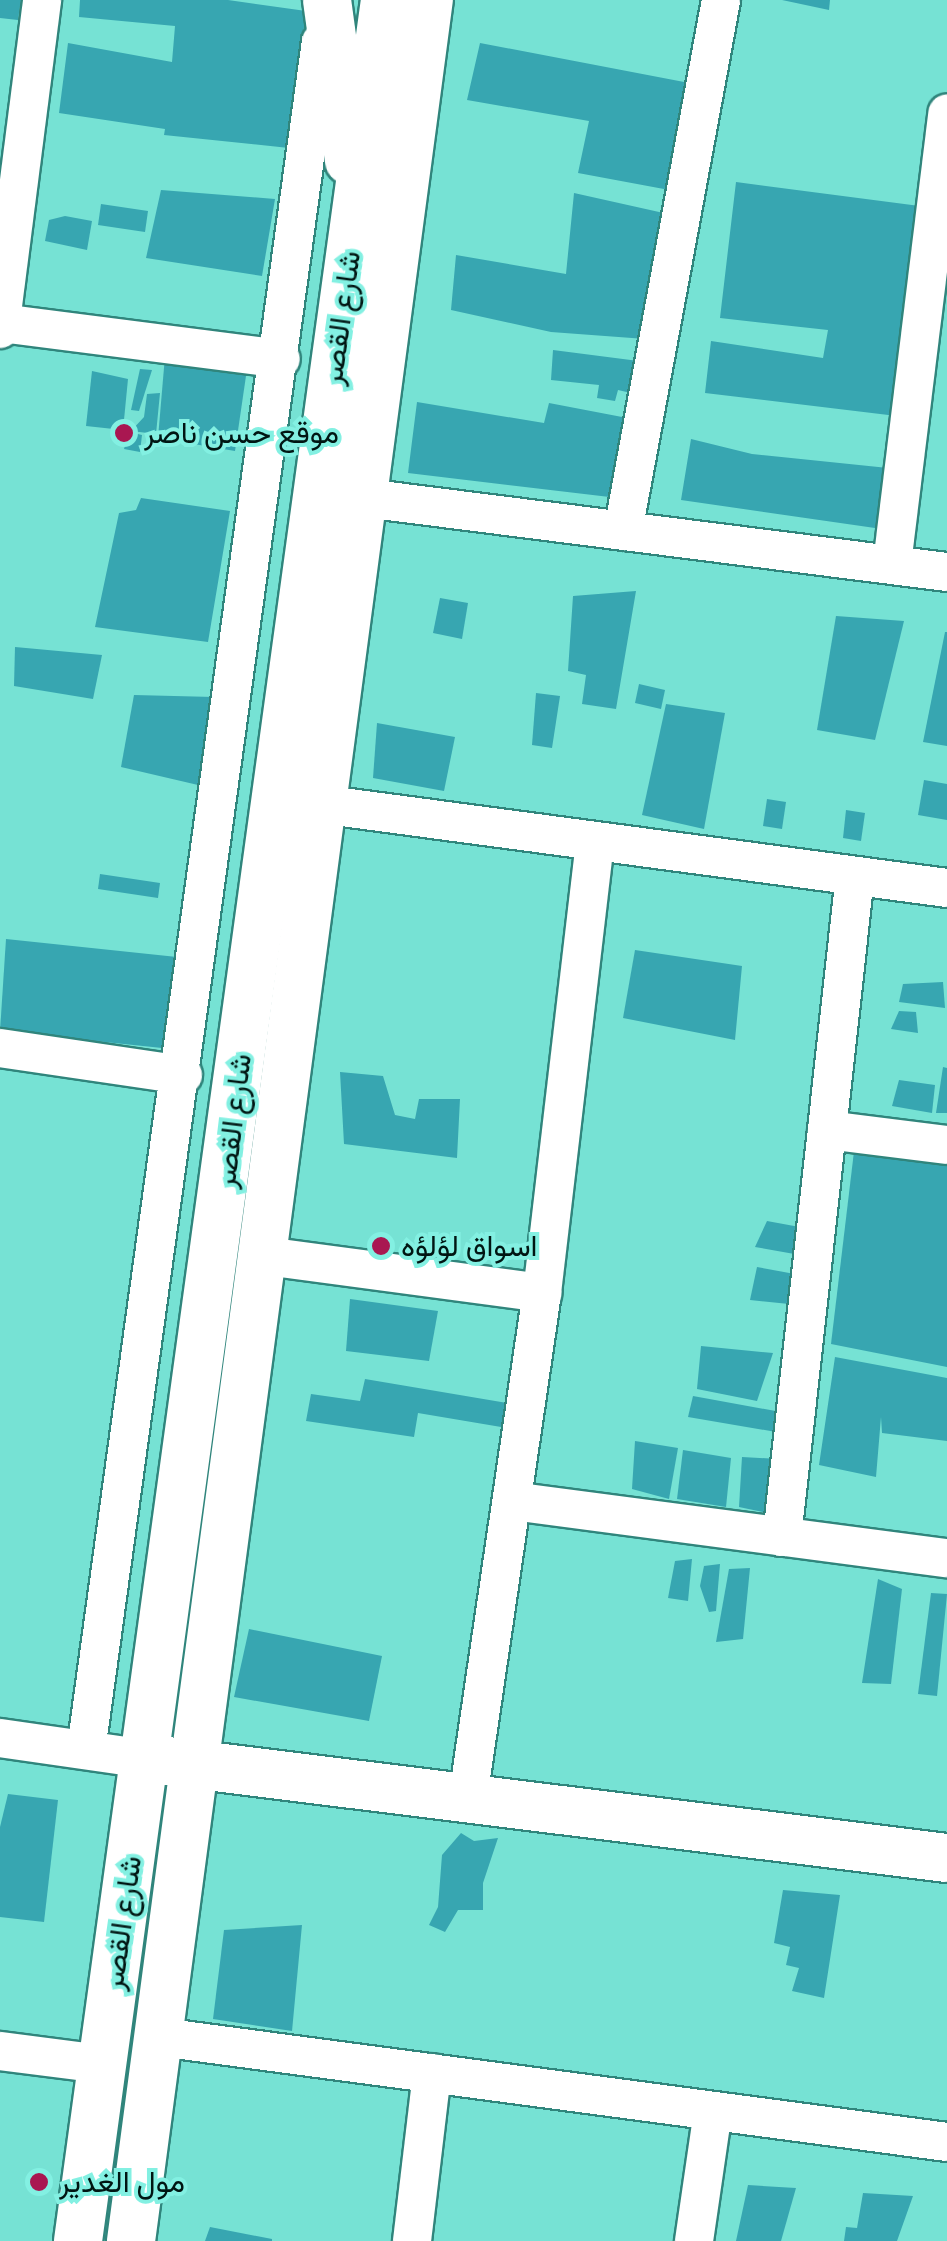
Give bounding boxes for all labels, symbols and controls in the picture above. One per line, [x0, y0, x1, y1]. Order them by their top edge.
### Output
street label: شارع القصر [314, 249, 368, 387]
place label: موقع حسن ناصر [144, 415, 339, 451]
marker: موقع حسن ناصر [113, 422, 135, 444]
street label: شارع القصر [207, 1052, 259, 1190]
place label: اسواق لؤلؤه [401, 1228, 538, 1264]
marker: اسواق لؤلؤه [370, 1235, 392, 1257]
street label: شارع القصر [95, 1854, 149, 1992]
place label: مول الغدير [59, 2164, 185, 2200]
marker: مول الغدير [28, 2171, 50, 2193]

